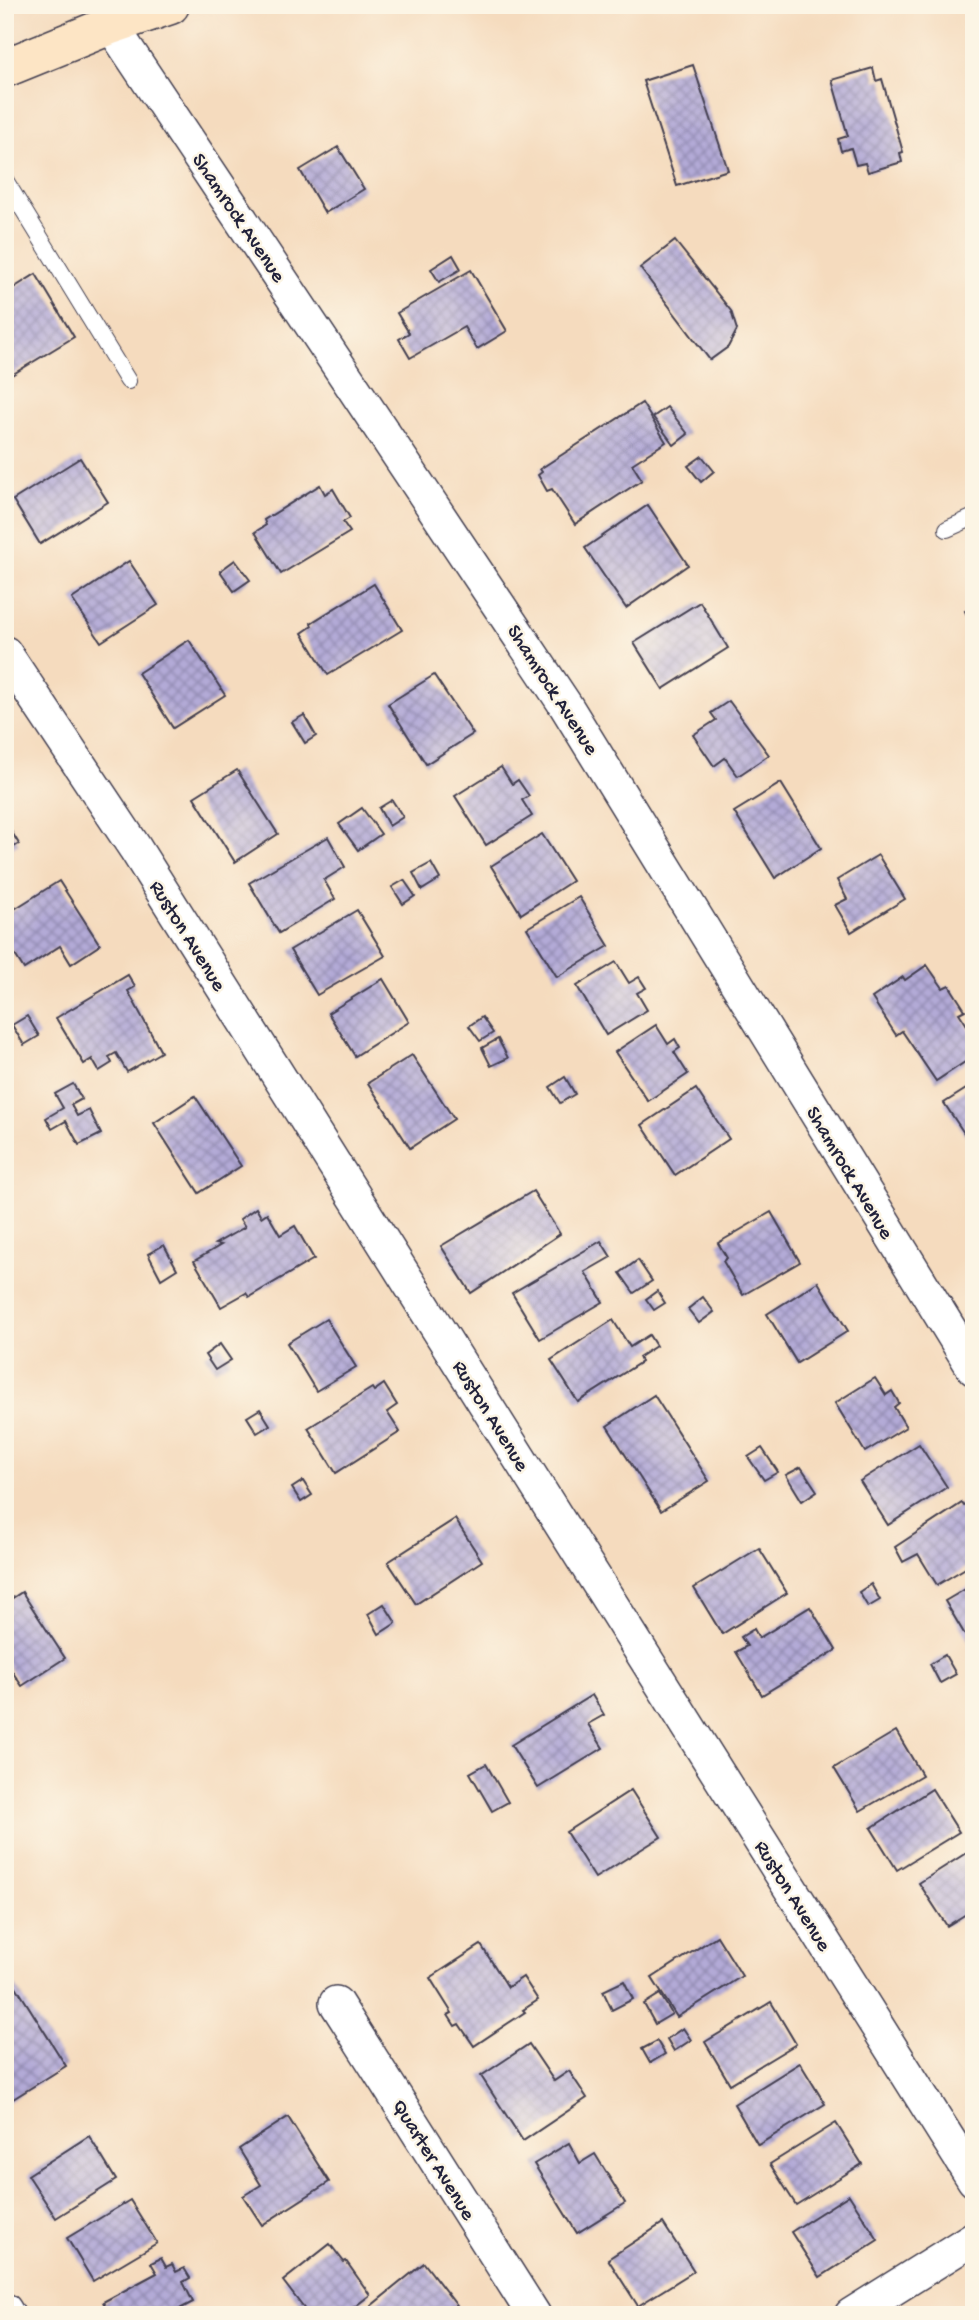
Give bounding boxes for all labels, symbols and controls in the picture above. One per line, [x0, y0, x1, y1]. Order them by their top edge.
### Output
street label: Shamrock Avenue [185, 150, 290, 289]
street label: Shamrock Avenue [500, 621, 603, 762]
street label: Ruston Avenue [142, 877, 231, 998]
street label: Shamrock Avenue [799, 1103, 898, 1246]
street label: Ruston Avenue [445, 1357, 534, 1478]
street label: Ruston Avenue [747, 1837, 836, 1958]
street label: Quarter Avenue [385, 2096, 480, 2227]

